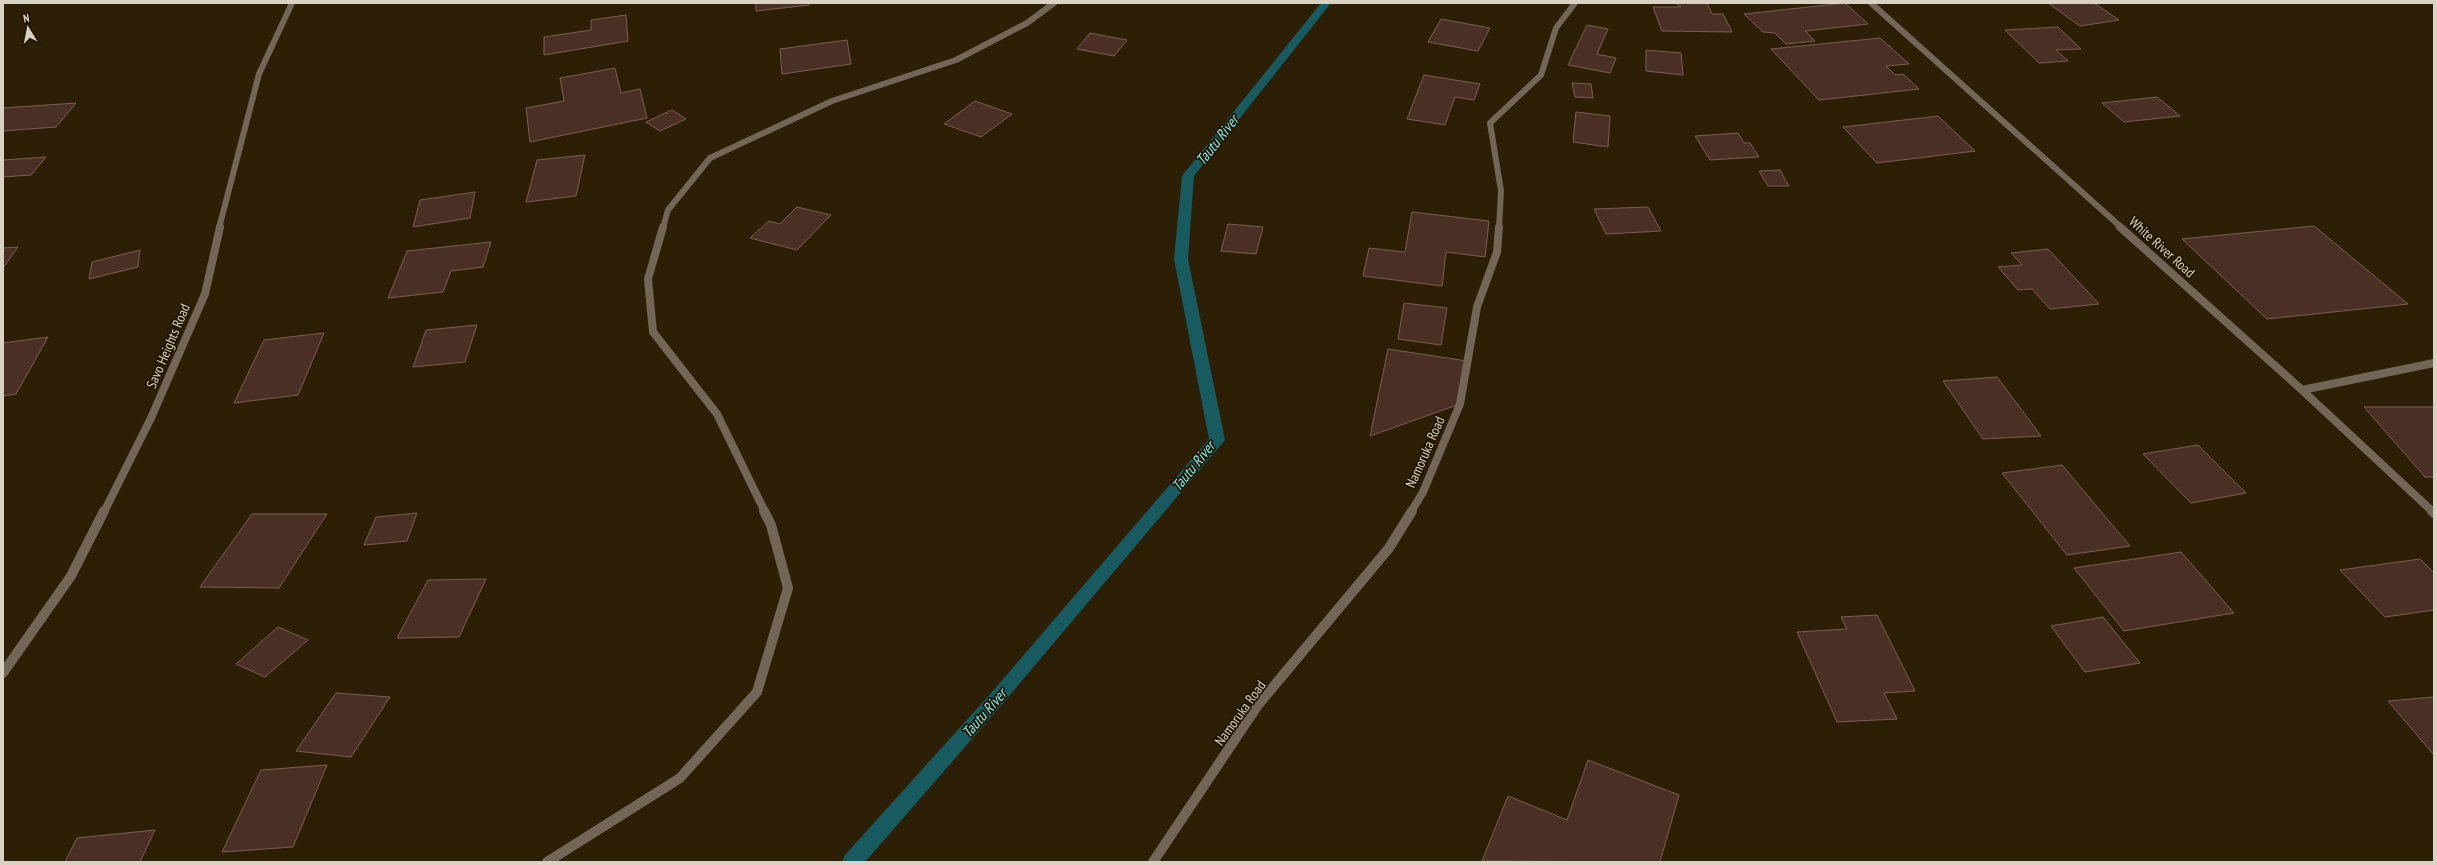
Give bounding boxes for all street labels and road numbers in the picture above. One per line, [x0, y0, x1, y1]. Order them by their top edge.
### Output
street label: White River Road [2125, 213, 2199, 281]
street label: Savo Heights Road [142, 301, 194, 391]
street label: Namoruka Road [1401, 414, 1449, 490]
street label: Namoruka Road [1210, 677, 1270, 749]

